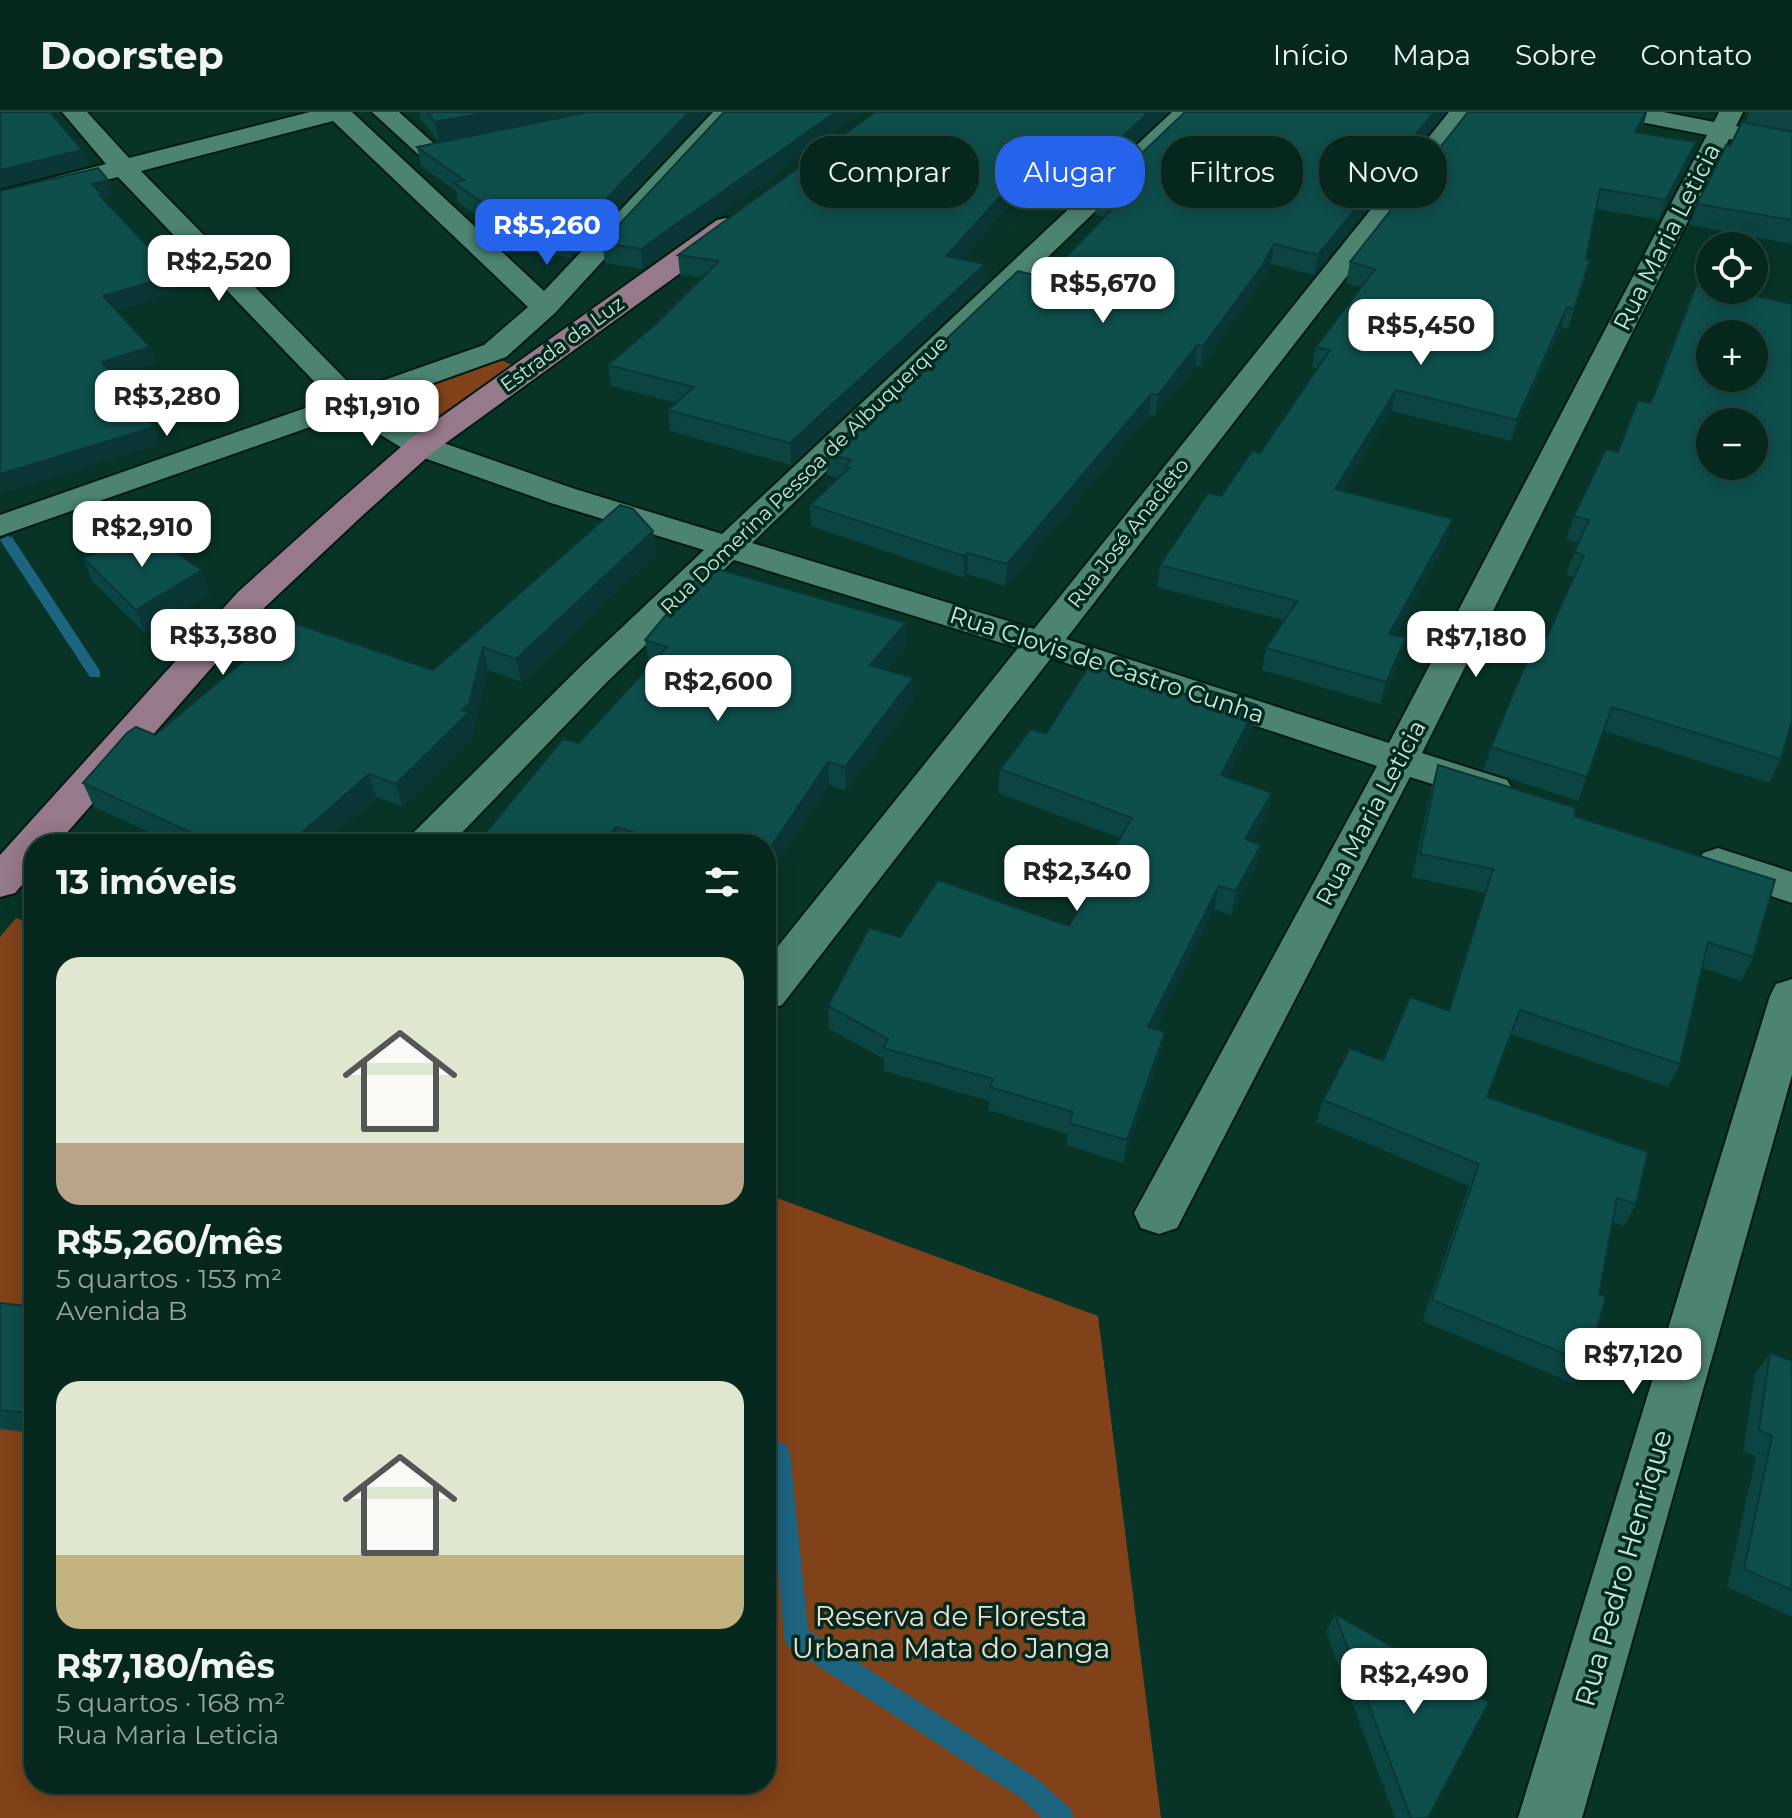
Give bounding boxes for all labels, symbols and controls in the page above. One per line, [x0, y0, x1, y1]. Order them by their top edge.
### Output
text: Doorstep [40, 32, 224, 79]
text: Início [1273, 38, 1348, 72]
text: Mapa [1392, 38, 1471, 72]
text: Sobre [1515, 38, 1597, 72]
text: Contato [1641, 38, 1752, 72]
chip: Comprar [800, 136, 979, 208]
chip: Alugar [995, 136, 1145, 208]
chip: Filtros [1161, 136, 1303, 208]
chip: Novo [1319, 136, 1447, 208]
street label: Rua Maria Leticia [1607, 138, 1726, 335]
pin: R$5,260 [473, 199, 621, 267]
text: R$5,260 [493, 209, 601, 241]
map controls [1696, 232, 1768, 480]
button: locate [1696, 232, 1768, 304]
pin: R$2,520 [145, 235, 293, 303]
text: R$2,520 [166, 245, 272, 277]
pin: R$5,670 [1029, 257, 1177, 325]
text: R$5,670 [1049, 267, 1157, 299]
street label: Estrada da Luz [496, 291, 628, 397]
pin: R$5,450 [1347, 299, 1495, 367]
text: R$5,450 [1366, 309, 1476, 341]
button: + [1696, 320, 1768, 392]
street label: Rua Domerina Pessoa de Albuquerque [655, 331, 953, 619]
pin: R$3,280 [93, 370, 241, 438]
text: R$3,280 [113, 380, 221, 412]
pin: R$1,910 [298, 380, 446, 448]
text: R$1,910 [324, 390, 420, 422]
button: − [1696, 408, 1768, 480]
street label: Rua José Anacleto [1062, 453, 1194, 613]
pin: R$2,910 [68, 501, 216, 569]
text: R$2,910 [91, 511, 193, 543]
street label: Rua Clovis de Castro Cunha [946, 600, 1268, 729]
pin: R$3,380 [149, 609, 297, 677]
pin: R$7,180 [1402, 611, 1550, 679]
text: R$3,380 [169, 619, 277, 651]
text: R$7,180 [1425, 621, 1527, 653]
pin: R$2,600 [644, 655, 792, 723]
text: R$2,600 [663, 665, 773, 697]
street label: Rua Maria Leticia [1309, 715, 1432, 910]
pin: R$2,340 [1003, 845, 1151, 913]
text: R$2,340 [1022, 855, 1132, 887]
icon: filters [700, 860, 744, 904]
text: 13 imóveis [56, 861, 236, 903]
icon: home [328, 1009, 472, 1153]
text: R$5,260/mês [56, 1221, 283, 1263]
text: 5 quartos · 153 m² [56, 1263, 282, 1295]
text: Avenida B [56, 1295, 187, 1327]
pin: R$7,120 [1559, 1328, 1707, 1396]
text: R$7,120 [1583, 1338, 1683, 1370]
street label: Rua Pedro Henrique [1567, 1426, 1679, 1710]
icon: home [328, 1433, 472, 1577]
park label: Reserva de Floresta Urbana Mata do Janga [792, 1599, 1110, 1665]
text: R$7,180/mês [56, 1645, 275, 1687]
pin: R$2,490 [1340, 1648, 1488, 1716]
text: R$2,490 [1359, 1658, 1469, 1690]
text: 5 quartos · 168 m² [56, 1687, 285, 1719]
text: Rua Maria Leticia [56, 1719, 279, 1751]

